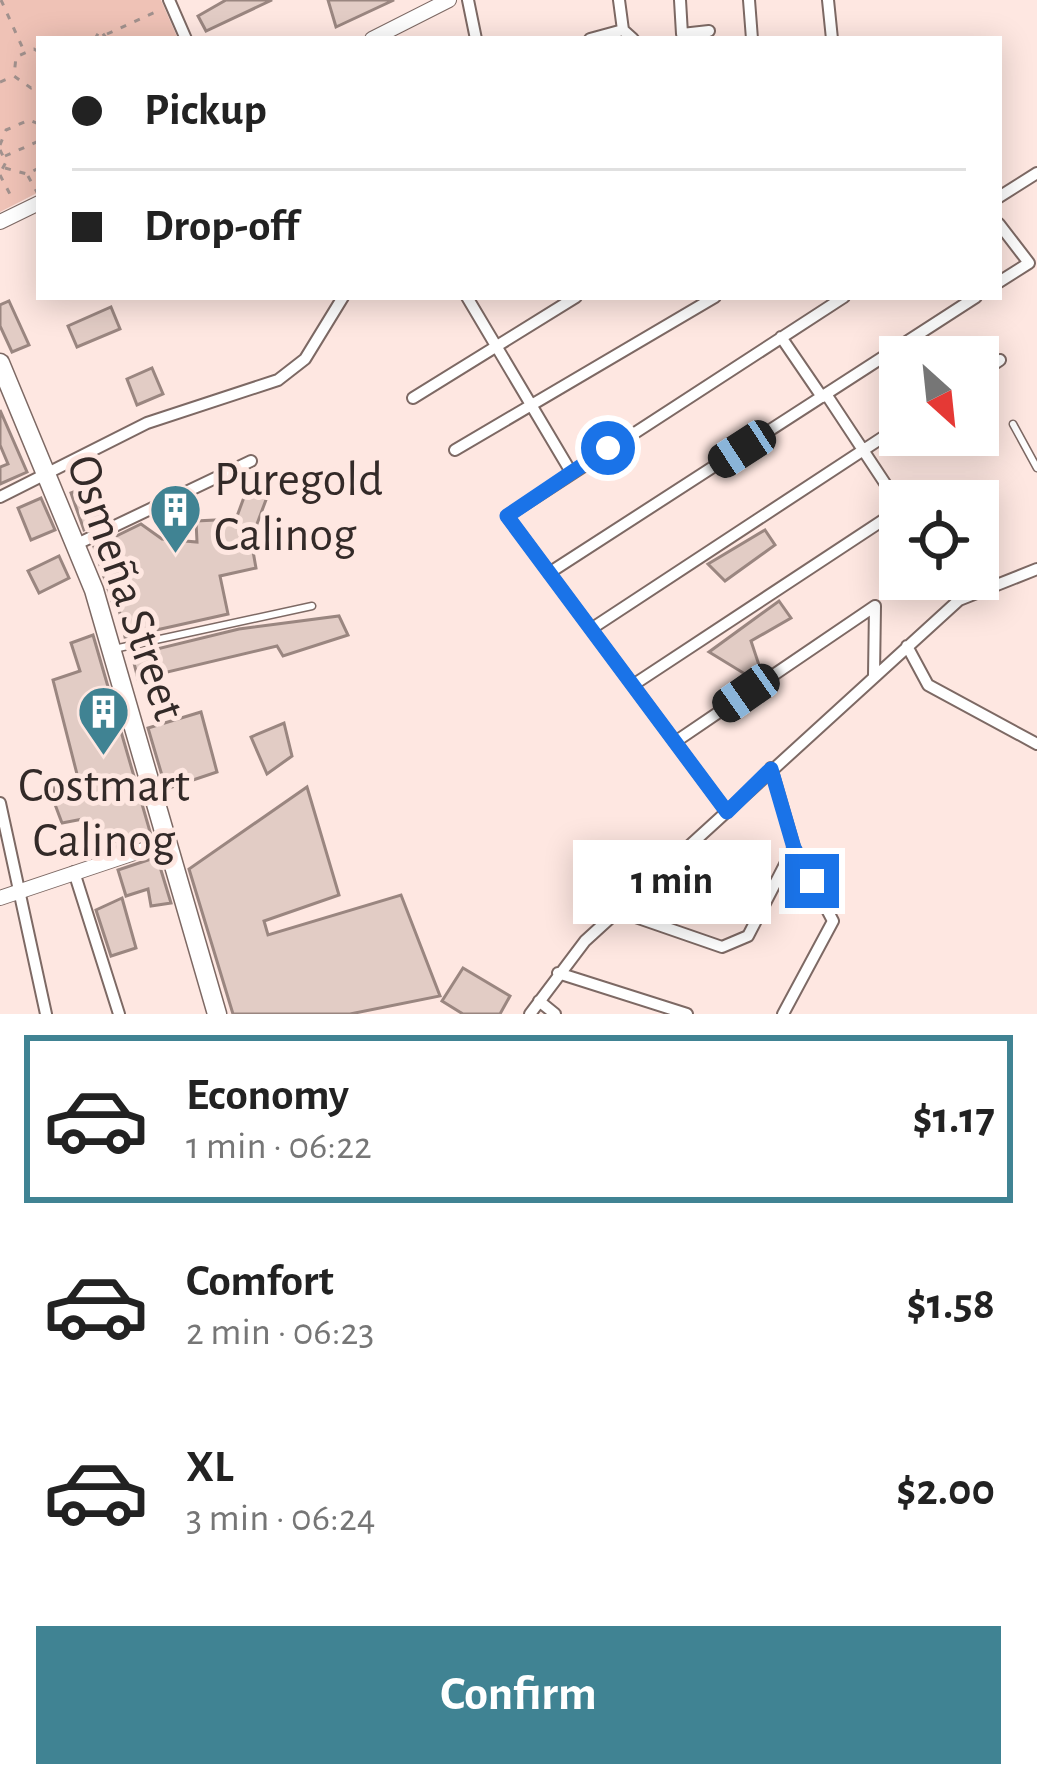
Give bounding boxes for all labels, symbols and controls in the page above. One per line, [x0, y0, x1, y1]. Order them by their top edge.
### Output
text: Pickup [144, 88, 267, 133]
text: Drop-off [144, 204, 299, 249]
north arrow [879, 336, 999, 456]
map controls [879, 336, 999, 600]
car [702, 414, 782, 484]
route start [581, 421, 635, 475]
street label: Osmeña Street [57, 449, 193, 727]
place label: Puregold Calinog [214, 457, 383, 560]
button: locate [879, 480, 999, 600]
building icon: Puregold Calinog [147, 481, 203, 555]
car [706, 658, 786, 728]
building icon: Costmart Calinog [76, 683, 132, 757]
place label: Costmart Calinog [18, 763, 190, 866]
callout: 1 min [572, 839, 770, 923]
route end [785, 854, 839, 908]
text: 1 min [631, 862, 713, 901]
icon: car [42, 1065, 150, 1173]
text: Economy [186, 1073, 349, 1118]
text: $1.17 [913, 1096, 995, 1141]
text: 1 min · 06:22 [186, 1127, 372, 1166]
icon: car [42, 1251, 150, 1359]
text: Comfort [186, 1259, 334, 1304]
text: $1.58 [907, 1282, 995, 1327]
text: 2 min · 06:23 [186, 1313, 374, 1352]
icon: car [42, 1437, 150, 1545]
text: XL [186, 1445, 234, 1490]
text: $2.00 [896, 1468, 995, 1513]
text: 3 min · 06:24 [186, 1499, 375, 1538]
button: Confirm [36, 1626, 1001, 1764]

